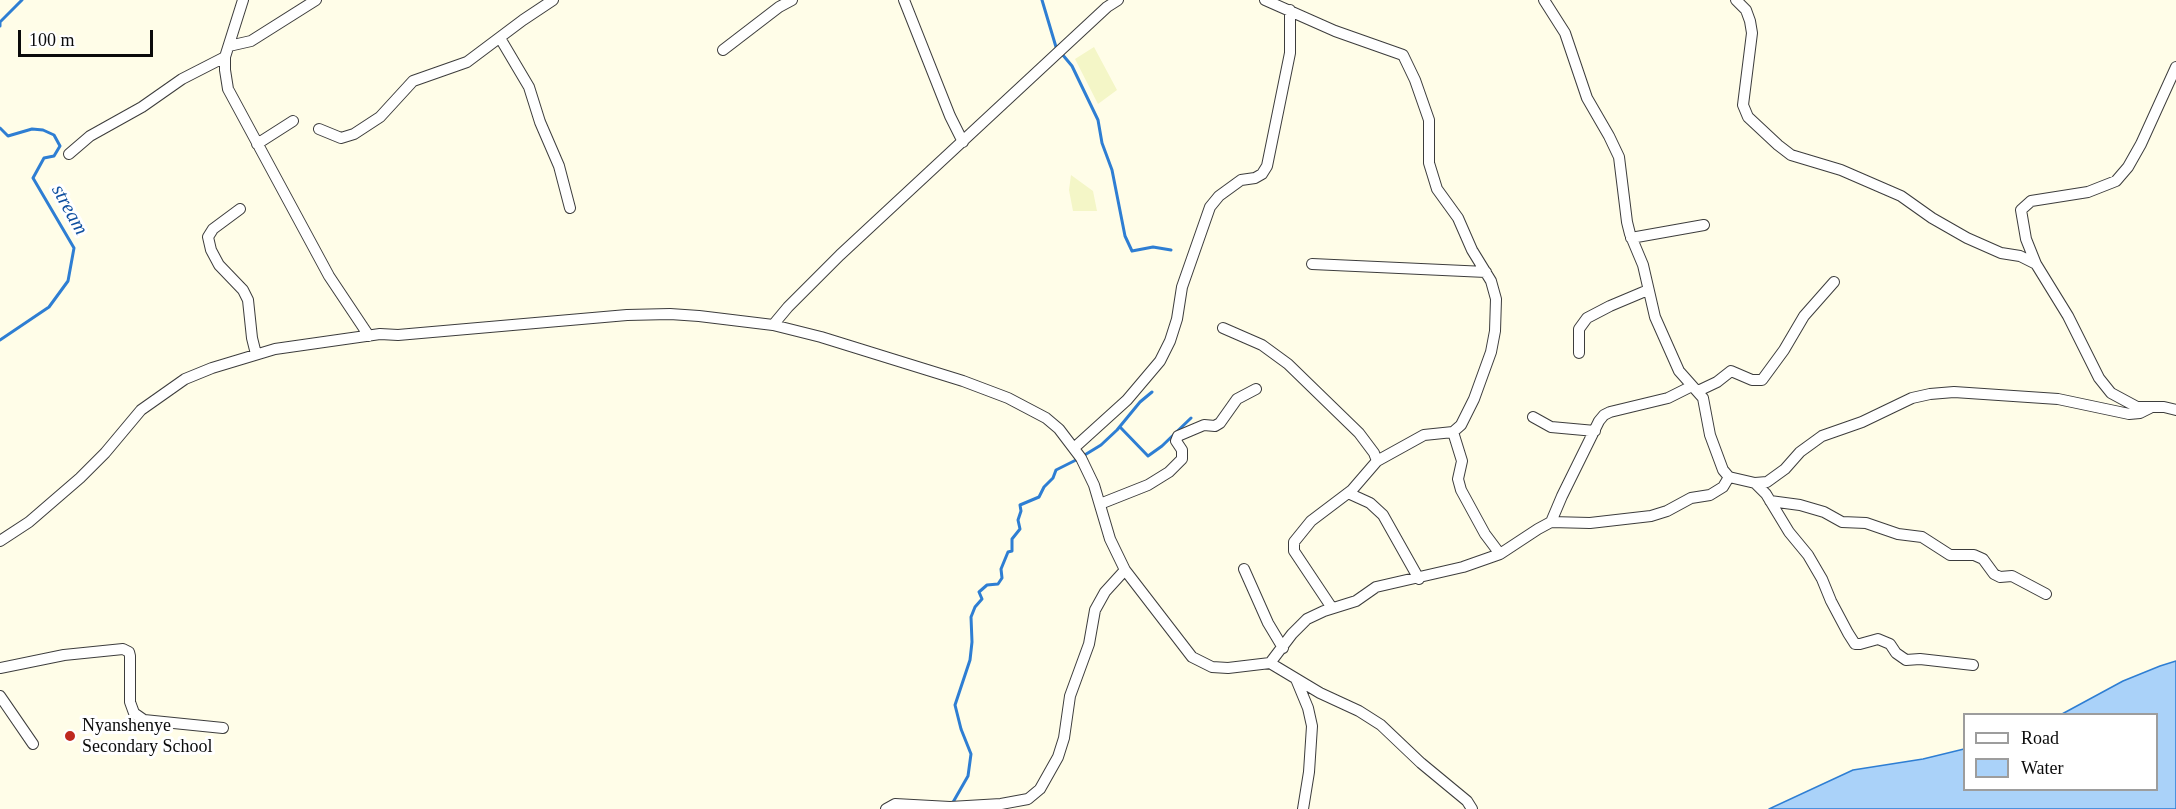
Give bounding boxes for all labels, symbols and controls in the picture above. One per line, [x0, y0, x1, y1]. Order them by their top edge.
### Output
scale bar [21, 18, 156, 56]
text: 100 m [29, 30, 75, 50]
water label: stream [45, 181, 93, 239]
legend [1963, 713, 2158, 791]
place label: Nyanshenye Secondary School [82, 715, 212, 758]
text: Road [2021, 728, 2059, 748]
marker: Nyanshenye Secondary School [63, 729, 77, 743]
text: Water [2021, 758, 2064, 778]

